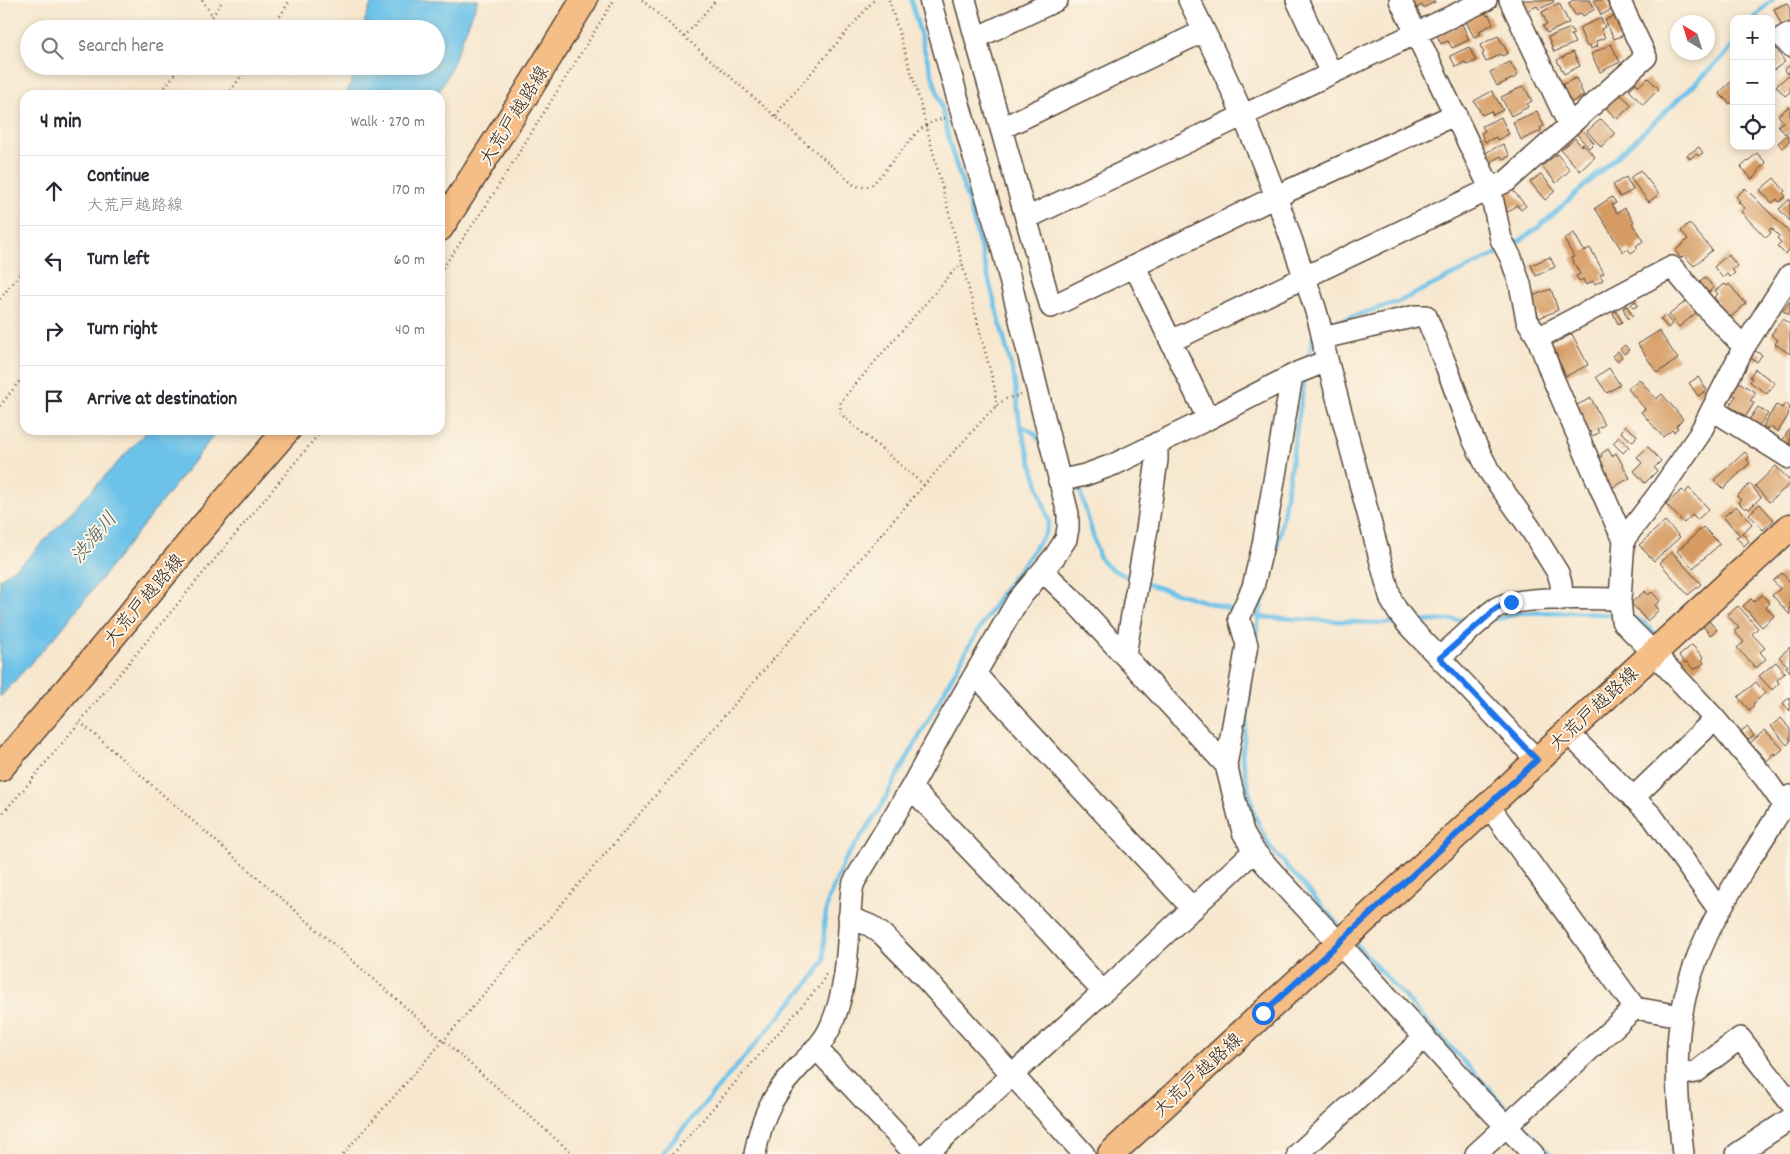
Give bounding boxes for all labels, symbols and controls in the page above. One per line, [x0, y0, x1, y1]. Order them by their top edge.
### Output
north arrow [1670, 15, 1715, 60]
map controls [1730, 15, 1775, 150]
button: + [1730, 15, 1775, 60]
search box [20, 20, 445, 75]
icon: search [38, 34, 66, 62]
text: Search here [78, 34, 164, 61]
button: − [1730, 60, 1775, 105]
street label: 大荒戸越路線 [474, 61, 558, 172]
button: locate [1730, 105, 1775, 150]
text: 4 min [40, 108, 82, 138]
text: Walk · 270 m [350, 111, 425, 134]
text: Continue [87, 164, 149, 191]
icon: ahead [40, 177, 68, 205]
text: 170 m [392, 179, 425, 202]
text: 大荒戸越路線 [87, 195, 183, 218]
icon: left [40, 247, 68, 275]
text: Turn left [87, 247, 150, 274]
text: 60 m [394, 249, 425, 272]
icon: right [40, 317, 68, 345]
text: Turn right [87, 317, 158, 344]
text: 40 m [395, 319, 425, 342]
icon: arrive [40, 387, 68, 415]
text: Arrive at destination [87, 387, 237, 414]
water label: 渋海川 [65, 507, 125, 571]
street label: 大荒戸越路線 [99, 549, 193, 654]
route end [1500, 591, 1523, 614]
street label: 大荒戸越路線 [1544, 662, 1646, 759]
route start [1252, 1002, 1275, 1025]
street label: 大荒戸越路線 [1148, 1028, 1250, 1125]

